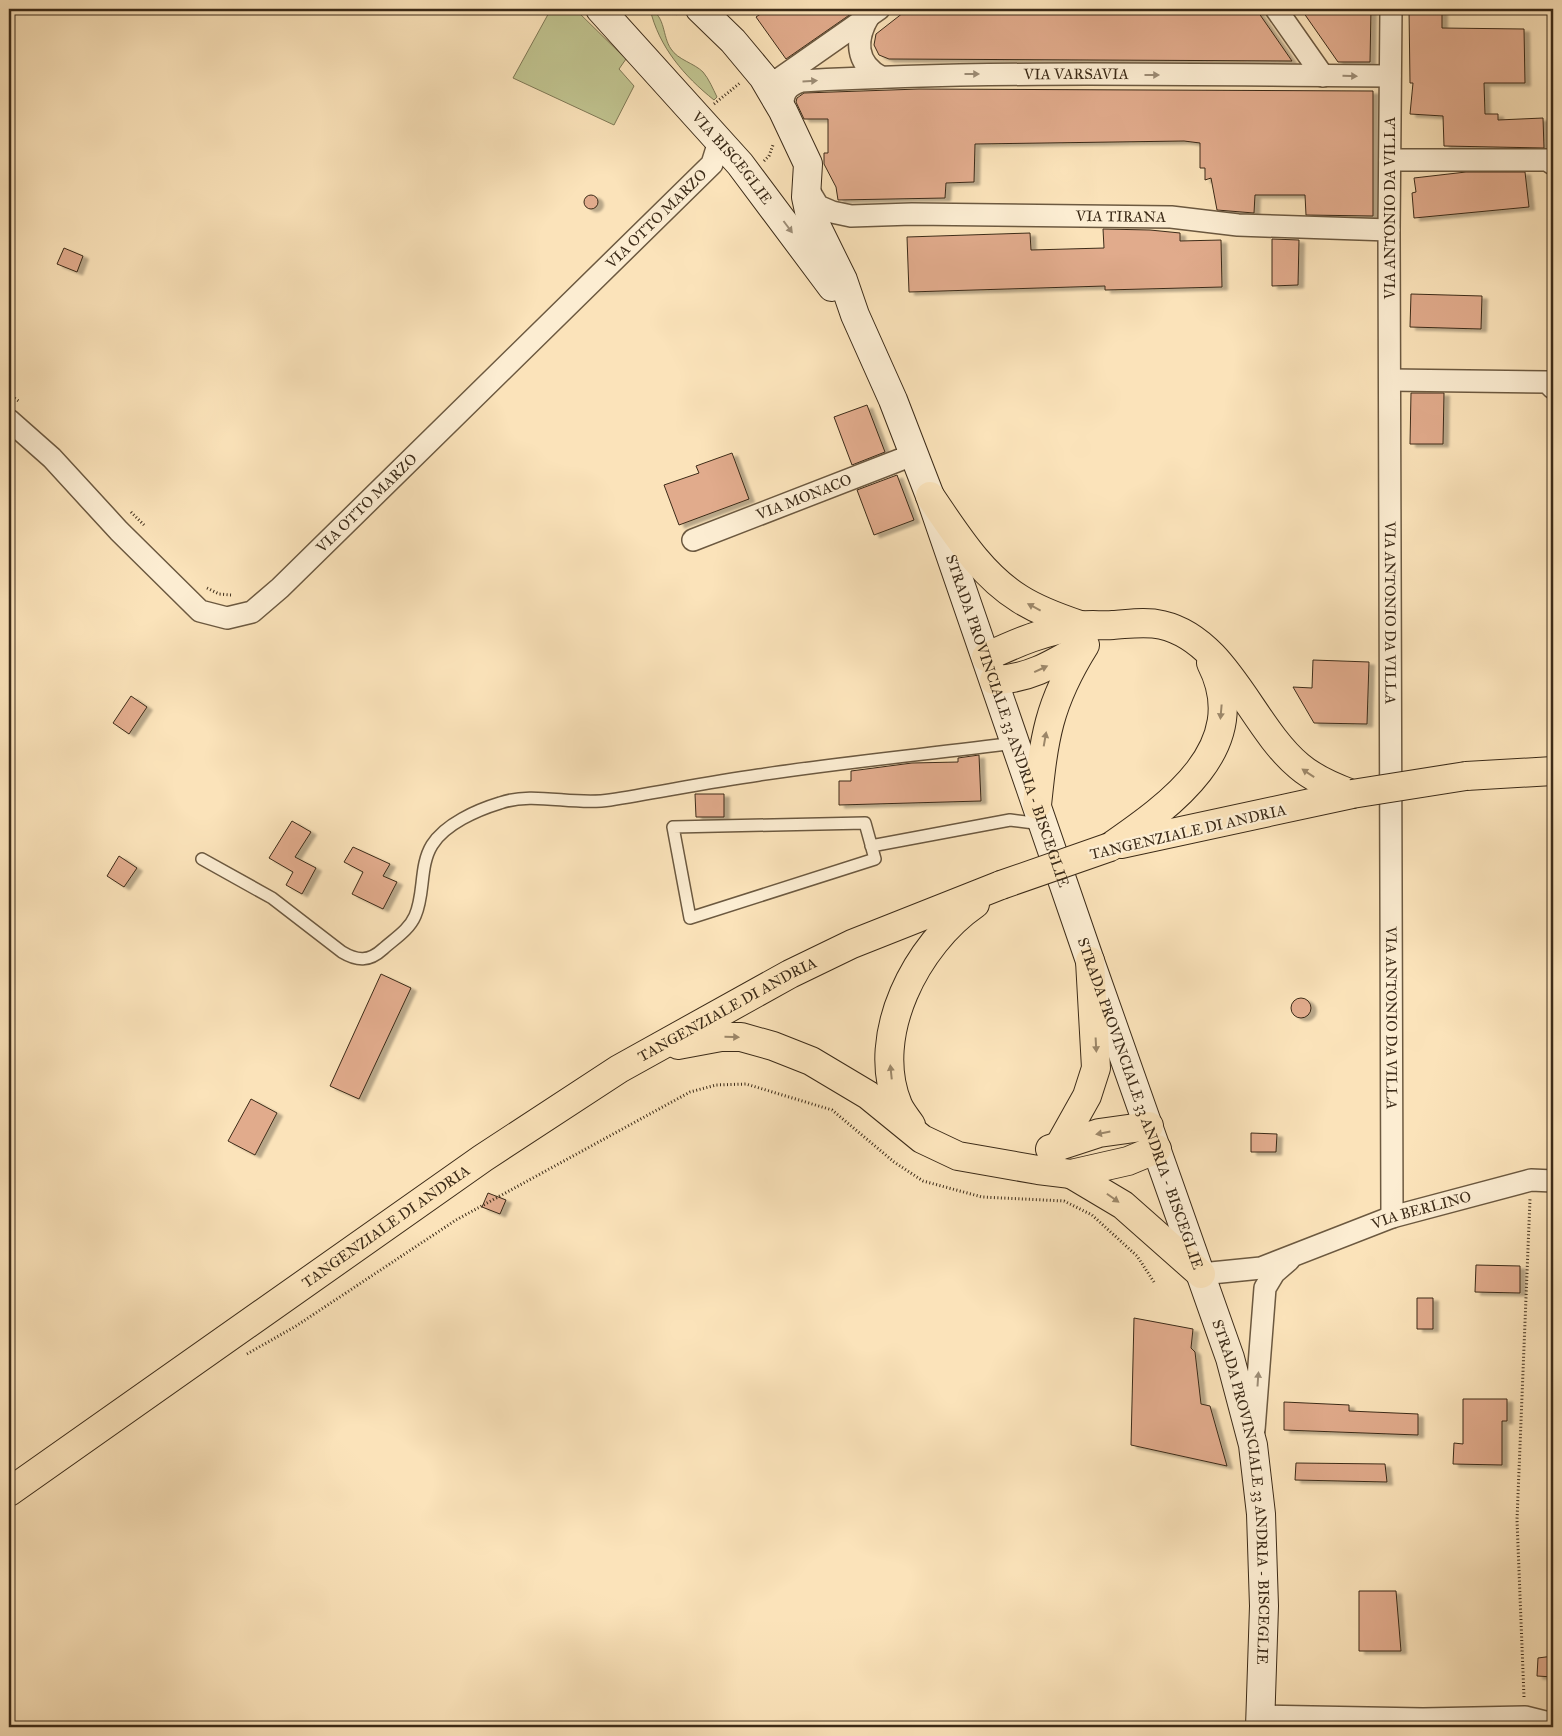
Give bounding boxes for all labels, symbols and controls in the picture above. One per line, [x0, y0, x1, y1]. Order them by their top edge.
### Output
street label: VIA VARSAVIA [1023, 65, 1129, 83]
one-way arrow [965, 70, 981, 78]
one-way arrow [1145, 71, 1161, 79]
one-way arrow [1342, 72, 1358, 80]
one-way arrow [802, 76, 818, 84]
street label: VIA BISCEGLIE [687, 107, 776, 208]
street label: VIA ANTONIO DA VILLA [1381, 117, 1399, 300]
street label: VIA OTTO MARZO [601, 165, 710, 273]
street label: VIA TIRANA [1075, 207, 1166, 226]
one-way arrow [783, 220, 794, 233]
street label: VIA OTTO MARZO [312, 450, 421, 557]
street label: VIA MONACO [753, 470, 854, 524]
street label: VIA ANTONIO DA VILLA [1381, 521, 1399, 704]
street label: STRADA PROVINCIALE 33 ANDRIA - BISCEGLIE [942, 552, 1073, 890]
one-way arrow [1027, 603, 1042, 611]
one-way arrow [1034, 665, 1048, 673]
one-way arrow [1217, 705, 1225, 721]
one-way arrow [1041, 731, 1049, 747]
one-way arrow [1302, 768, 1315, 778]
street label: TANGENZIALE DI ANDRIA [1088, 801, 1288, 863]
street label: VIA ANTONIO DA VILLA [1382, 926, 1401, 1109]
street label: STRADA PROVINCIALE 33 ANDRIA - BISCEGLIE [1074, 935, 1207, 1272]
street label: TANGENZIALE DI ANDRIA [635, 953, 820, 1066]
one-way arrow [724, 1033, 740, 1041]
one-way arrow [1093, 1037, 1101, 1053]
one-way arrow [887, 1064, 895, 1080]
one-way arrow [1095, 1129, 1111, 1137]
street label: TANGENZIALE DI ANDRIA [298, 1161, 473, 1292]
street label: VIA BERLINO [1368, 1187, 1473, 1233]
one-way arrow [1106, 1193, 1120, 1203]
street label: STRADA PROVINCIALE 33 ANDRIA - BISCEGLIE [1208, 1317, 1273, 1665]
one-way arrow [1254, 1371, 1262, 1387]

